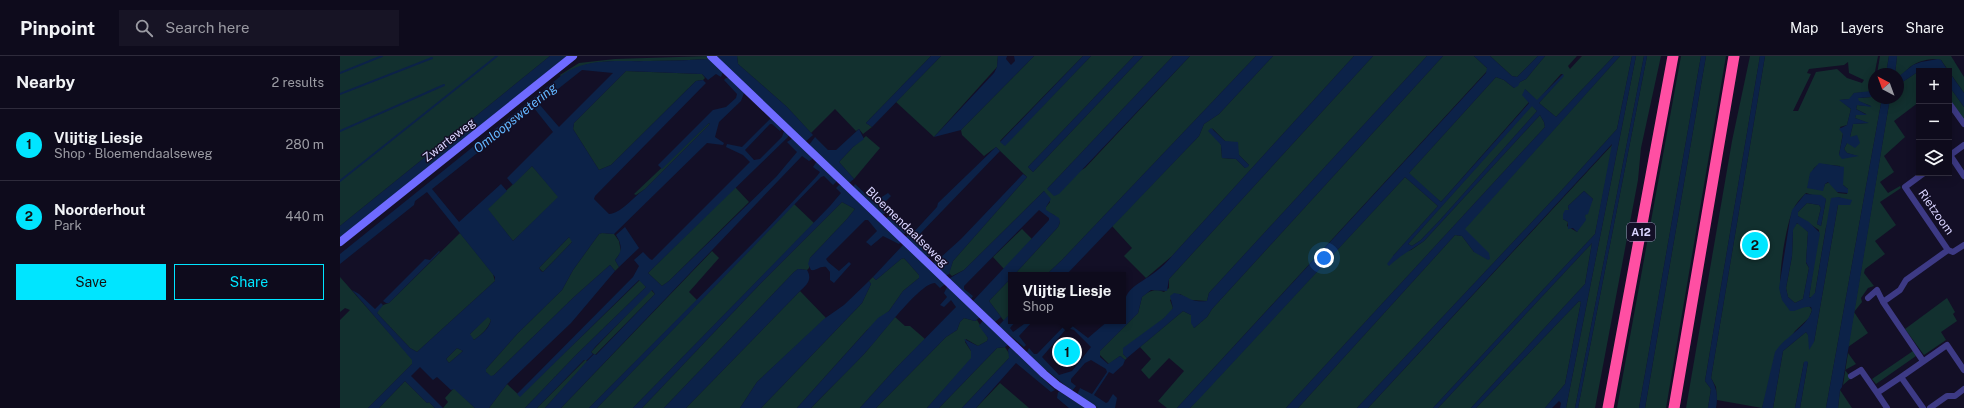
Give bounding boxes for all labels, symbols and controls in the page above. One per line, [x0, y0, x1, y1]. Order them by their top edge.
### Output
search box [119, 10, 399, 46]
text: Pinpoint [20, 17, 95, 39]
icon: search [133, 17, 155, 39]
text: Search here [165, 19, 249, 36]
text: Map [1790, 20, 1818, 36]
text: Layers [1840, 20, 1884, 36]
text: Share [1906, 20, 1944, 36]
north arrow [1868, 68, 1904, 104]
map controls [1916, 68, 1952, 176]
button: + [1916, 68, 1952, 104]
text: Nearby [16, 72, 75, 92]
text: 2 results [272, 75, 324, 90]
water label: Omloopswetering [470, 80, 560, 156]
button: − [1916, 104, 1952, 140]
street label: Zwarteweg [420, 115, 478, 165]
text: Vlijtig Liesje [54, 129, 143, 146]
text: 1 [26, 137, 32, 152]
text: 280 m [286, 137, 324, 152]
button: layers [1916, 140, 1952, 176]
text: Shop · Bloemendaalseweg [54, 146, 213, 161]
street label: Bloemendaalseweg [863, 184, 951, 270]
street label: Rietzoom [1915, 187, 1957, 237]
text: Noorderhout [54, 201, 146, 218]
text: 2 [25, 209, 33, 224]
text: 440 m [285, 209, 324, 224]
text: Park [54, 218, 82, 233]
road number: A12 [1627, 223, 1655, 241]
pin: 2 [1742, 230, 1768, 260]
your location [1314, 248, 1334, 268]
button: Save [16, 264, 166, 300]
button: Share [174, 264, 324, 300]
popup [1008, 272, 1126, 324]
text: Vlijtig Liesje [1023, 282, 1111, 299]
text: Shop [1023, 299, 1054, 314]
pin: 1 [1054, 337, 1080, 367]

